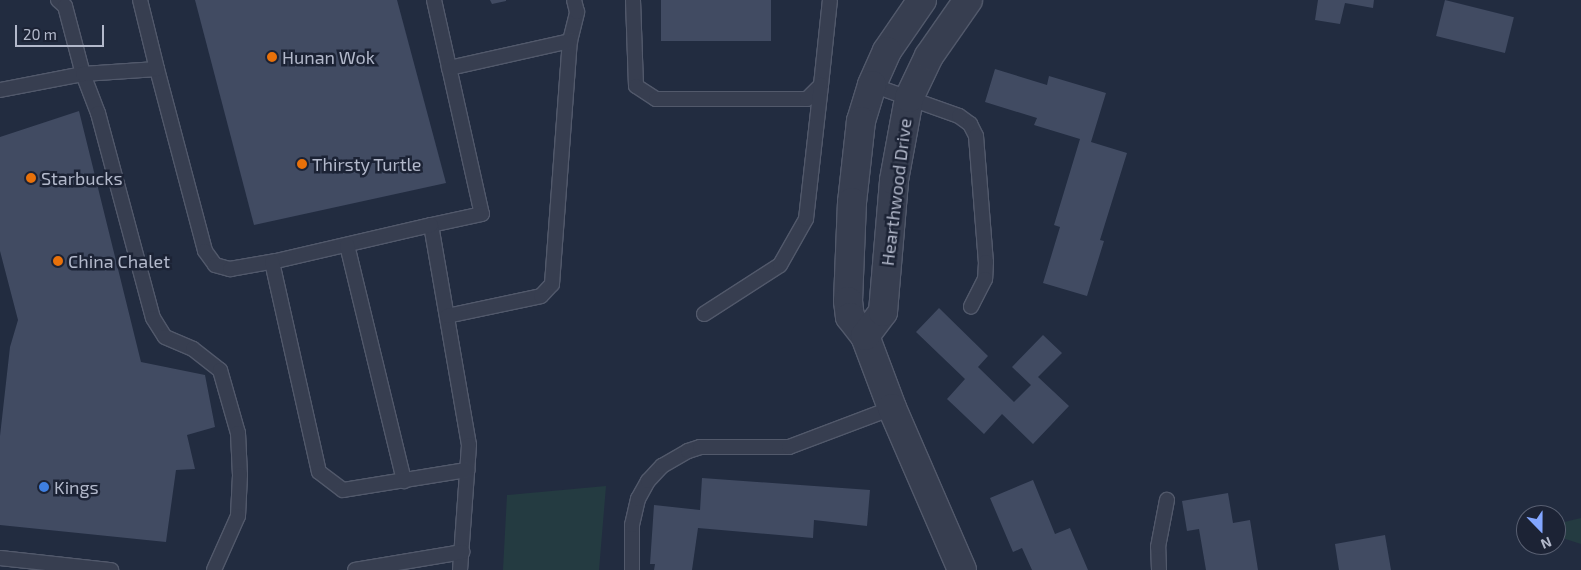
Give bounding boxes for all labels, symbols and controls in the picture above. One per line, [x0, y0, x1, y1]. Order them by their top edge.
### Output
scale bar [18, 15, 106, 47]
text: 20 m [23, 25, 57, 43]
place label: Hunan Wok [282, 46, 375, 68]
marker: Hunan Wok [266, 51, 278, 63]
street label: Hearthwood Drive [876, 117, 916, 267]
place label: Thirsty Turtle [312, 153, 422, 175]
marker: Thirsty Turtle [296, 158, 308, 170]
place label: Starbucks [41, 167, 123, 189]
marker: Starbucks [25, 172, 37, 184]
place label: China Chalet [68, 250, 170, 272]
marker: China Chalet [52, 255, 64, 267]
place label: Kings [54, 476, 99, 498]
marker: Kings [38, 481, 50, 493]
north arrow [1516, 505, 1566, 555]
text: N [1539, 534, 1554, 553]

